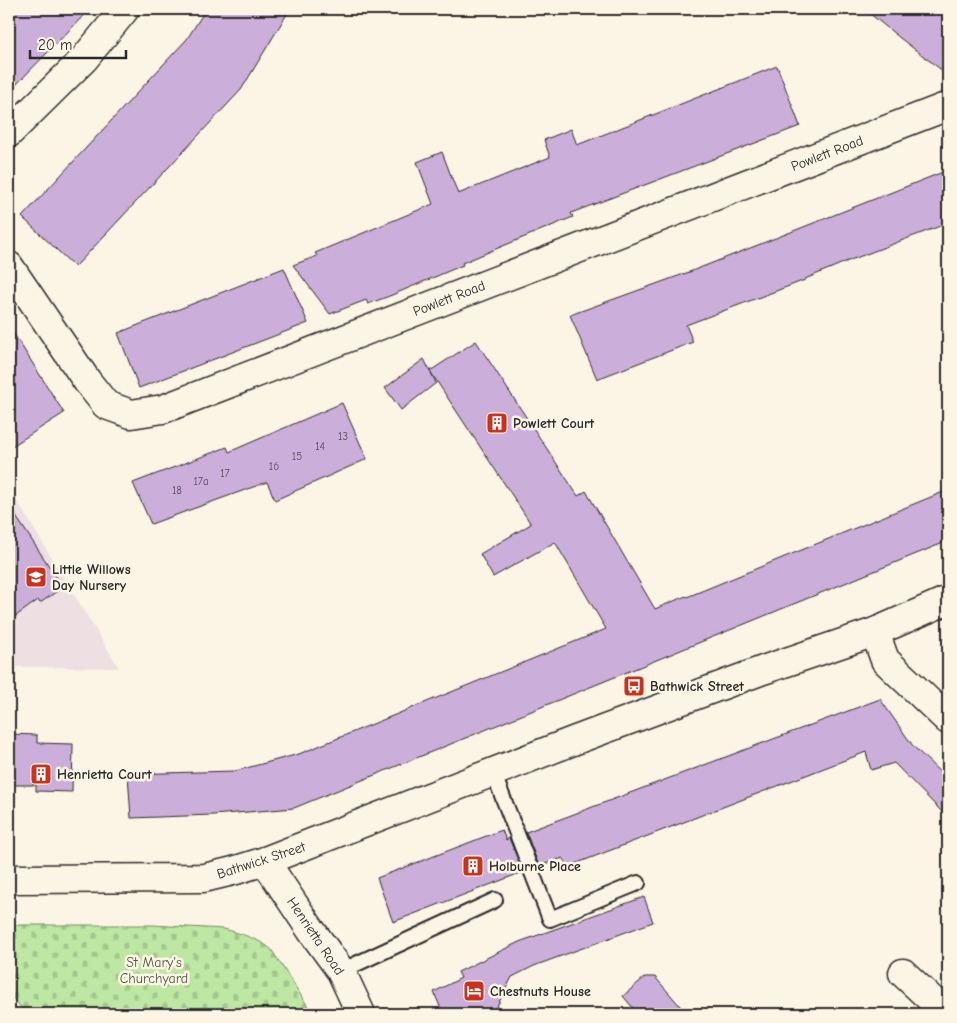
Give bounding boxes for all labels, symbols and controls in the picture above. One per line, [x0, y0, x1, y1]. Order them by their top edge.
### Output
scale bar [30, 28, 126, 60]
text: 20 m [38, 36, 72, 54]
street label: Powlett Road [789, 132, 866, 175]
street label: Powlett Road [411, 277, 488, 320]
building icon: Powlett Court [485, 411, 509, 435]
place label: Powlett Court [513, 415, 595, 432]
house number: 13 [338, 430, 348, 443]
house number: 14 [315, 440, 325, 453]
house number: 15 [292, 450, 302, 463]
house number: 16 [269, 460, 279, 473]
house number: 17 [220, 467, 230, 480]
house number: 17a [193, 475, 209, 488]
house number: 18 [172, 484, 182, 497]
place label: Little Willows Day Nursery [52, 561, 131, 594]
school or university icon: Little Willows Day Nursery [24, 565, 48, 589]
bus stop icon: Bathwick Street [622, 674, 646, 698]
place label: Bathwick Street [650, 678, 744, 695]
building icon: Henrietta Court [29, 762, 53, 786]
place label: Henrietta Court [57, 766, 152, 783]
street label: Bathwick Street [215, 838, 309, 883]
building icon: Holburne Place [461, 854, 485, 878]
place label: Holburne Place [489, 858, 581, 875]
street label: Henrietta Road [283, 894, 348, 978]
park label: St Mary's Churchyard [120, 954, 188, 987]
hotel icon: Chestnuts House [462, 979, 486, 1003]
place label: Chestnuts House [490, 983, 591, 1000]

